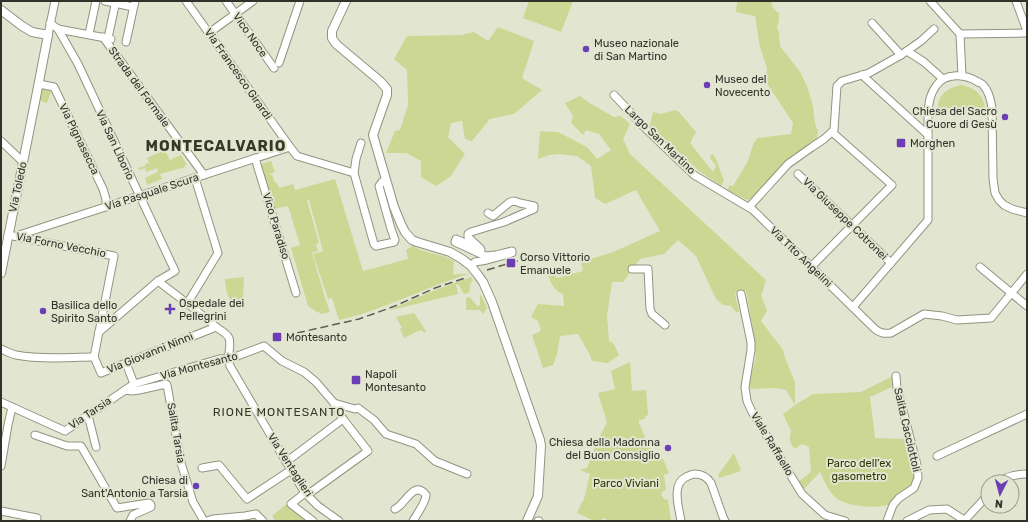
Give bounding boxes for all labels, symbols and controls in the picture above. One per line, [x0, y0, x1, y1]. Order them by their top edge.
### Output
street label: Vico Noce [230, 10, 270, 60]
street label: Via Francesco Girardi [202, 26, 274, 122]
place label: Museo nazionale di San Martino [594, 37, 679, 63]
street label: Strada del Formale [105, 44, 173, 130]
marker: Museo nazionale di San Martino [581, 44, 591, 54]
place label: Museo del Novecento [715, 73, 770, 99]
marker: Museo del Novecento [702, 80, 712, 90]
street label: Via Pignasecca [56, 101, 102, 177]
street label: Largo San Martino [622, 103, 698, 177]
place label: Chiesa del Sacro Cuore di Gesù [912, 105, 997, 131]
street label: Via San Liborio [93, 108, 137, 182]
marker: Chiesa del Sacro Cuore di Gesù [1000, 112, 1010, 122]
district label: MONTECALVARIO [146, 137, 286, 155]
marker: Morghen [895, 137, 907, 149]
place label: Morghen [910, 137, 955, 150]
street label: Via Toledo [6, 160, 30, 214]
street label: Via Pasquale Scura [104, 171, 200, 213]
street label: Via Giuseppe Cotronei [800, 175, 890, 263]
street label: Vico Paradiso [260, 191, 292, 261]
street label: Via Tito Angelini [767, 224, 835, 290]
street label: Via Forno Vecchio [15, 230, 107, 260]
place label: Corso Vittorio Emanuele [520, 251, 590, 277]
marker: Corso Vittorio Emanuele [505, 257, 517, 269]
place label: Ospedale dei Pellegrini [179, 297, 244, 323]
place label: Basilica dello Spirito Santo [51, 299, 117, 325]
marker: Ospedale dei Pellegrini [164, 303, 176, 315]
marker: Basilica dello Spirito Santo [38, 306, 48, 316]
street label: Via Giovanni Ninni [105, 330, 195, 376]
marker: Montesanto [271, 331, 283, 343]
place label: Montesanto [286, 331, 347, 344]
street label: Via Montesanto [159, 349, 239, 383]
place label: Napoli Montesanto [365, 368, 426, 394]
marker: Napoli Montesanto [350, 374, 362, 386]
street label: Salita Cacciottoli [891, 387, 923, 473]
street label: Via Tarsia [66, 394, 114, 432]
street label: Salita Tarsia [164, 402, 188, 464]
district label: RIONE MONTESANTO [213, 405, 345, 419]
street label: Viale Raffaello [748, 410, 796, 478]
street label: Via Ventaglieri [265, 431, 315, 499]
place label: Chiesa della Madonna del Buon Consiglio [549, 436, 660, 462]
marker: Chiesa della Madonna del Buon Consiglio [663, 443, 673, 453]
park label: Parco dell’ex gasometro [827, 457, 891, 483]
place label: Chiesa di Sant'Antonio a Tarsia [81, 474, 188, 500]
north arrow [980, 474, 1020, 514]
park label: Parco Viviani [593, 477, 659, 490]
marker: Chiesa di Sant'Antonio a Tarsia [191, 481, 201, 491]
text: N [994, 497, 1004, 510]

